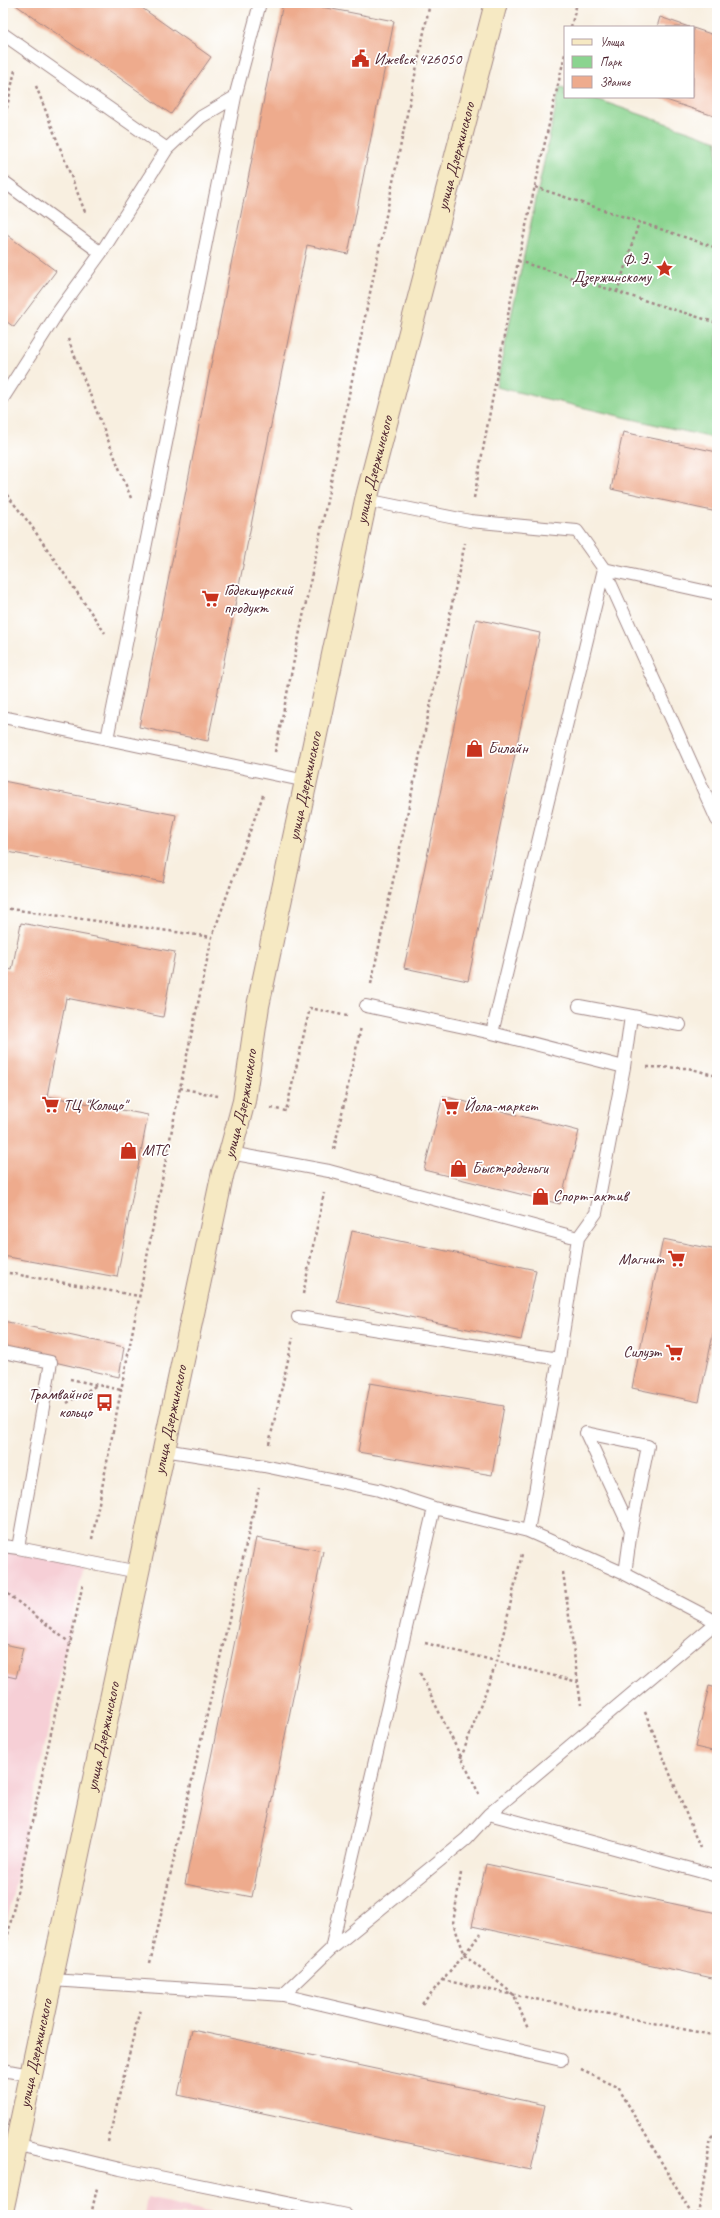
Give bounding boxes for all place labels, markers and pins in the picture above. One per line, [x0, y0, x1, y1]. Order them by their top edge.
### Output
public building icon: Ижевск 426050 [351, 49, 371, 69]
place label: Ижевск 426050 [374, 49, 463, 69]
place label: Ф. Э. Дзержинскому [572, 249, 653, 287]
place icon: Ф. Э. Дзержинскому [654, 258, 674, 278]
place label: Годекшурский продукт [224, 580, 294, 618]
supermarket icon: Годекшурский продукт [201, 589, 221, 609]
shop icon: Билайн [465, 738, 485, 758]
place label: Билайн [488, 738, 529, 758]
supermarket icon: ТЦ "Кольцо" [40, 1095, 60, 1115]
place label: ТЦ "Кольцо" [63, 1095, 130, 1115]
supermarket icon: Йола-маркет [441, 1096, 461, 1116]
place label: Йола-маркет [464, 1096, 539, 1116]
shop icon: МТС [119, 1140, 139, 1160]
place label: МТС [142, 1140, 171, 1160]
shop icon: Быстроденьги [449, 1158, 469, 1178]
place label: Быстроденьги [472, 1158, 549, 1178]
shop icon: Спорт-актив [530, 1186, 550, 1206]
place label: Спорт-актив [553, 1186, 631, 1206]
place label: Магнит [619, 1249, 665, 1269]
supermarket icon: Магнит [667, 1249, 687, 1269]
place label: Силуэт [623, 1342, 663, 1362]
supermarket icon: Силуэт [664, 1342, 684, 1362]
place label: Трамвайное кольцо [28, 1384, 94, 1422]
bus stop icon: Трамвайное кольцо [95, 1393, 115, 1413]

